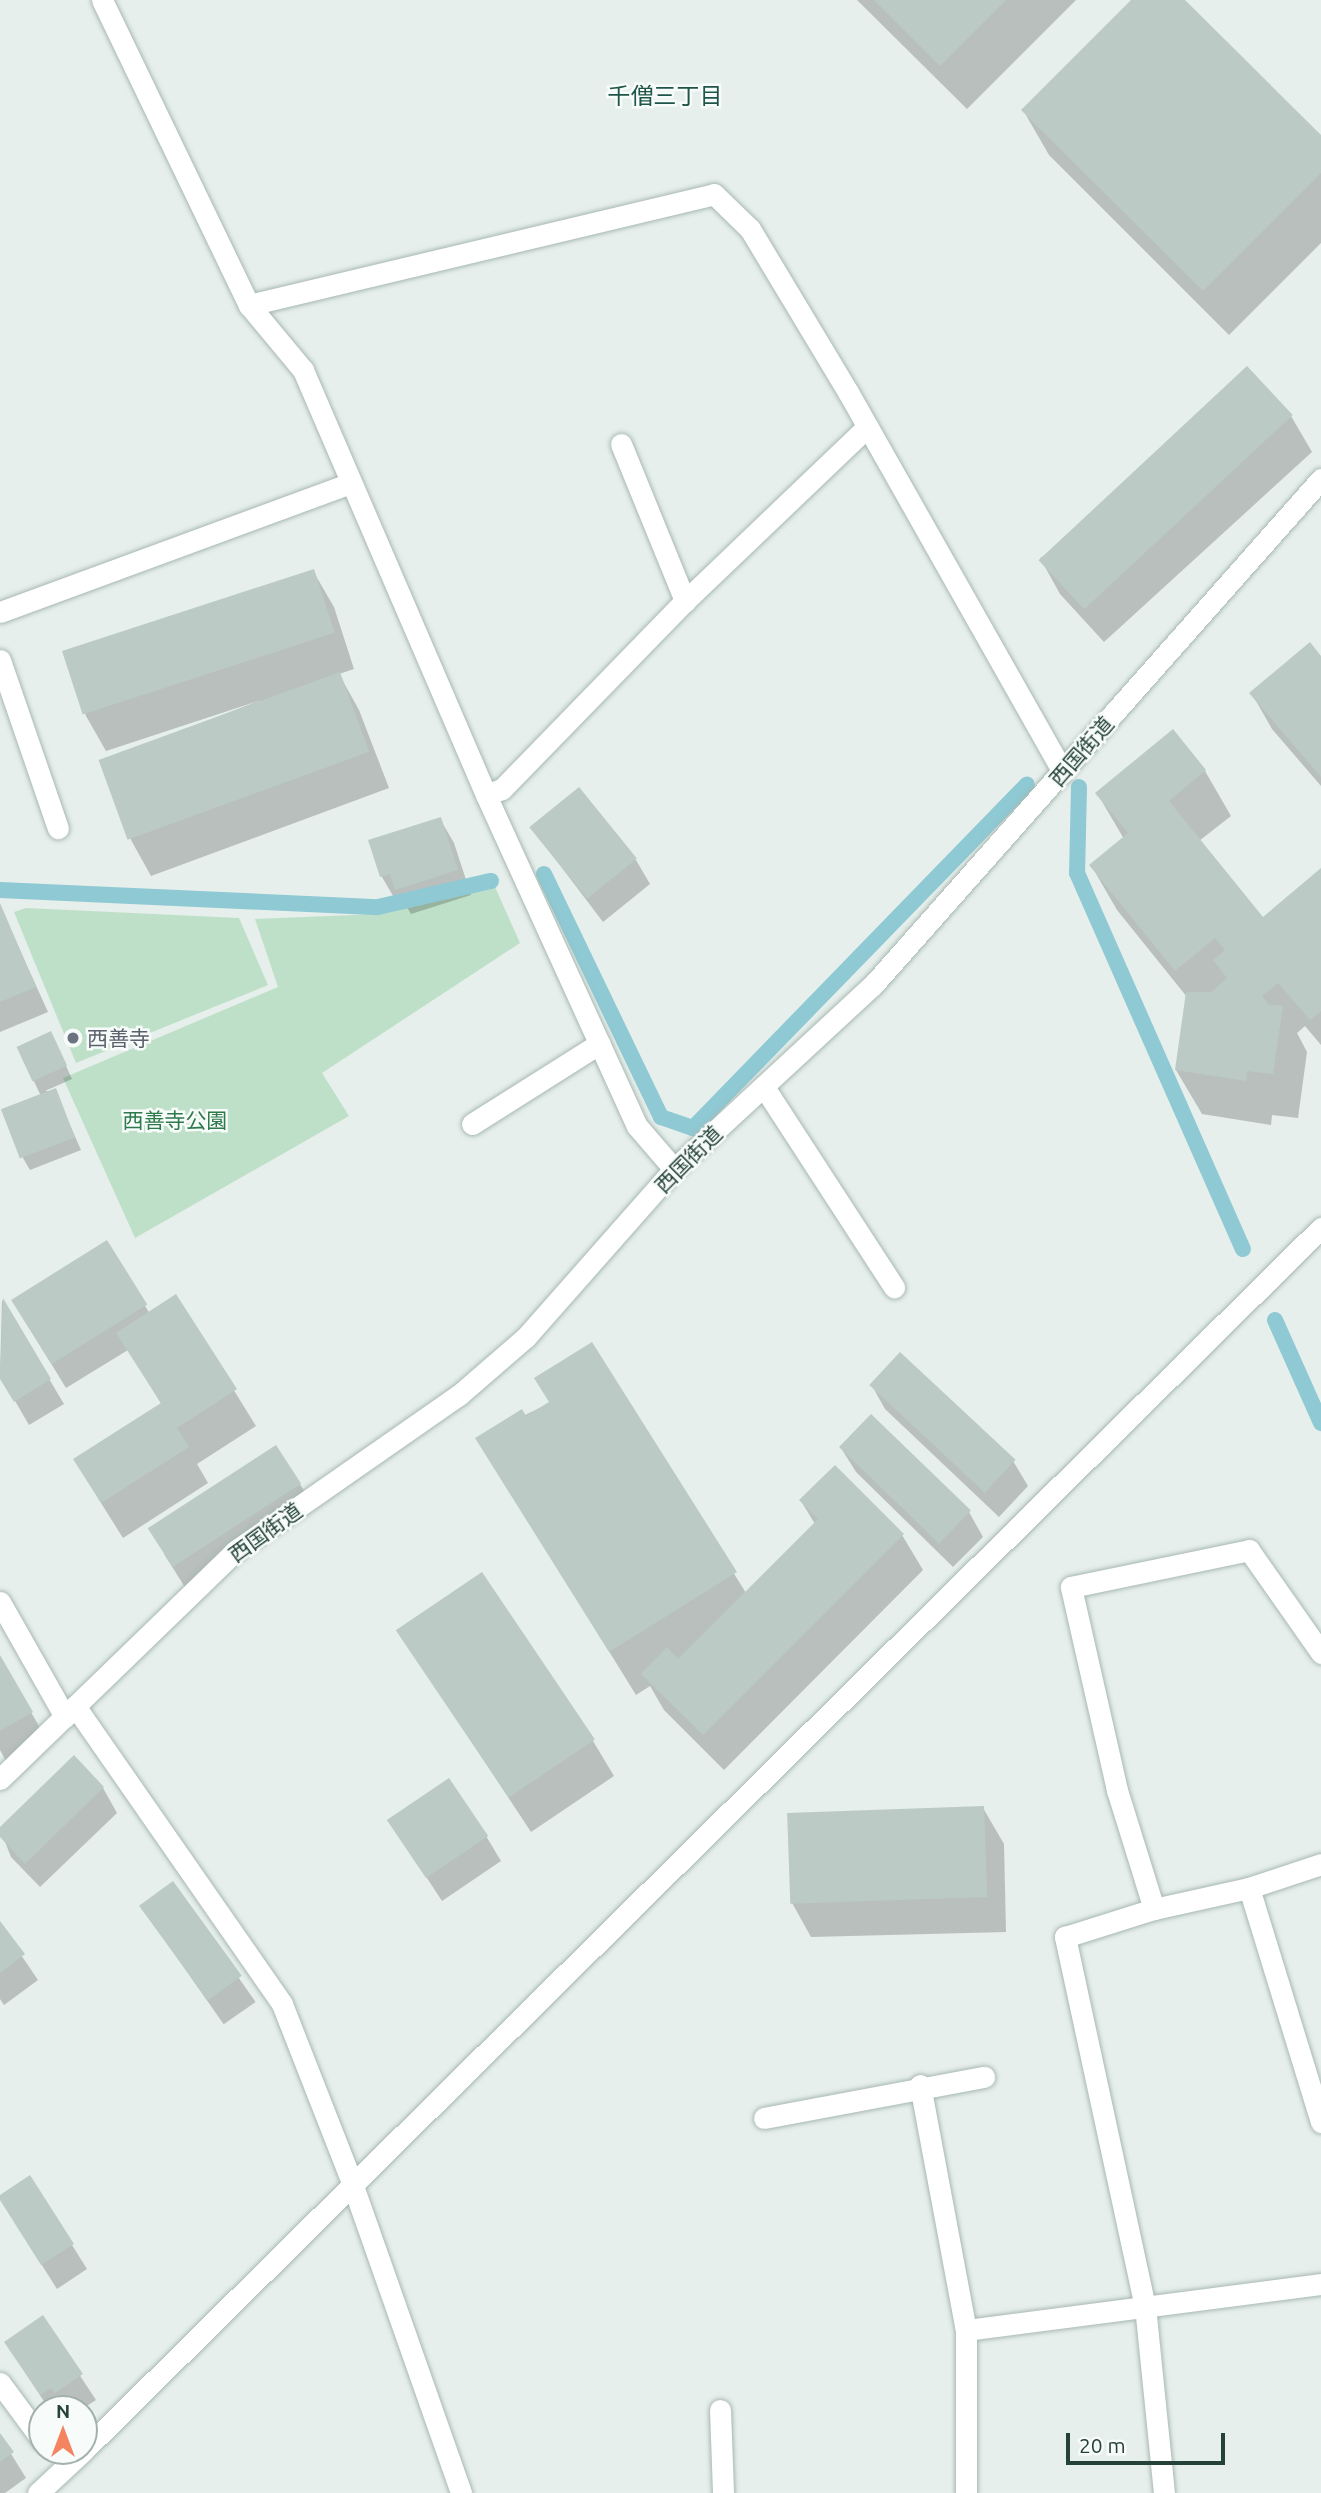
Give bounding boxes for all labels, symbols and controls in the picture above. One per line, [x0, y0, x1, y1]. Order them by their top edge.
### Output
district label: 千僧三丁目 [608, 82, 722, 110]
street label: 西国街道 [1044, 711, 1118, 791]
place label: 西善寺 [87, 1025, 150, 1051]
marker: 西善寺 [65, 1030, 81, 1046]
park label: 西善寺公園 [123, 1107, 227, 1133]
street label: 西国街道 [649, 1120, 727, 1198]
street label: 西国街道 [224, 1497, 306, 1567]
north arrow [28, 2395, 98, 2465]
text: N [56, 2400, 70, 2422]
scale bar [1069, 2420, 1228, 2464]
text: 20 m [1079, 2433, 1126, 2457]

